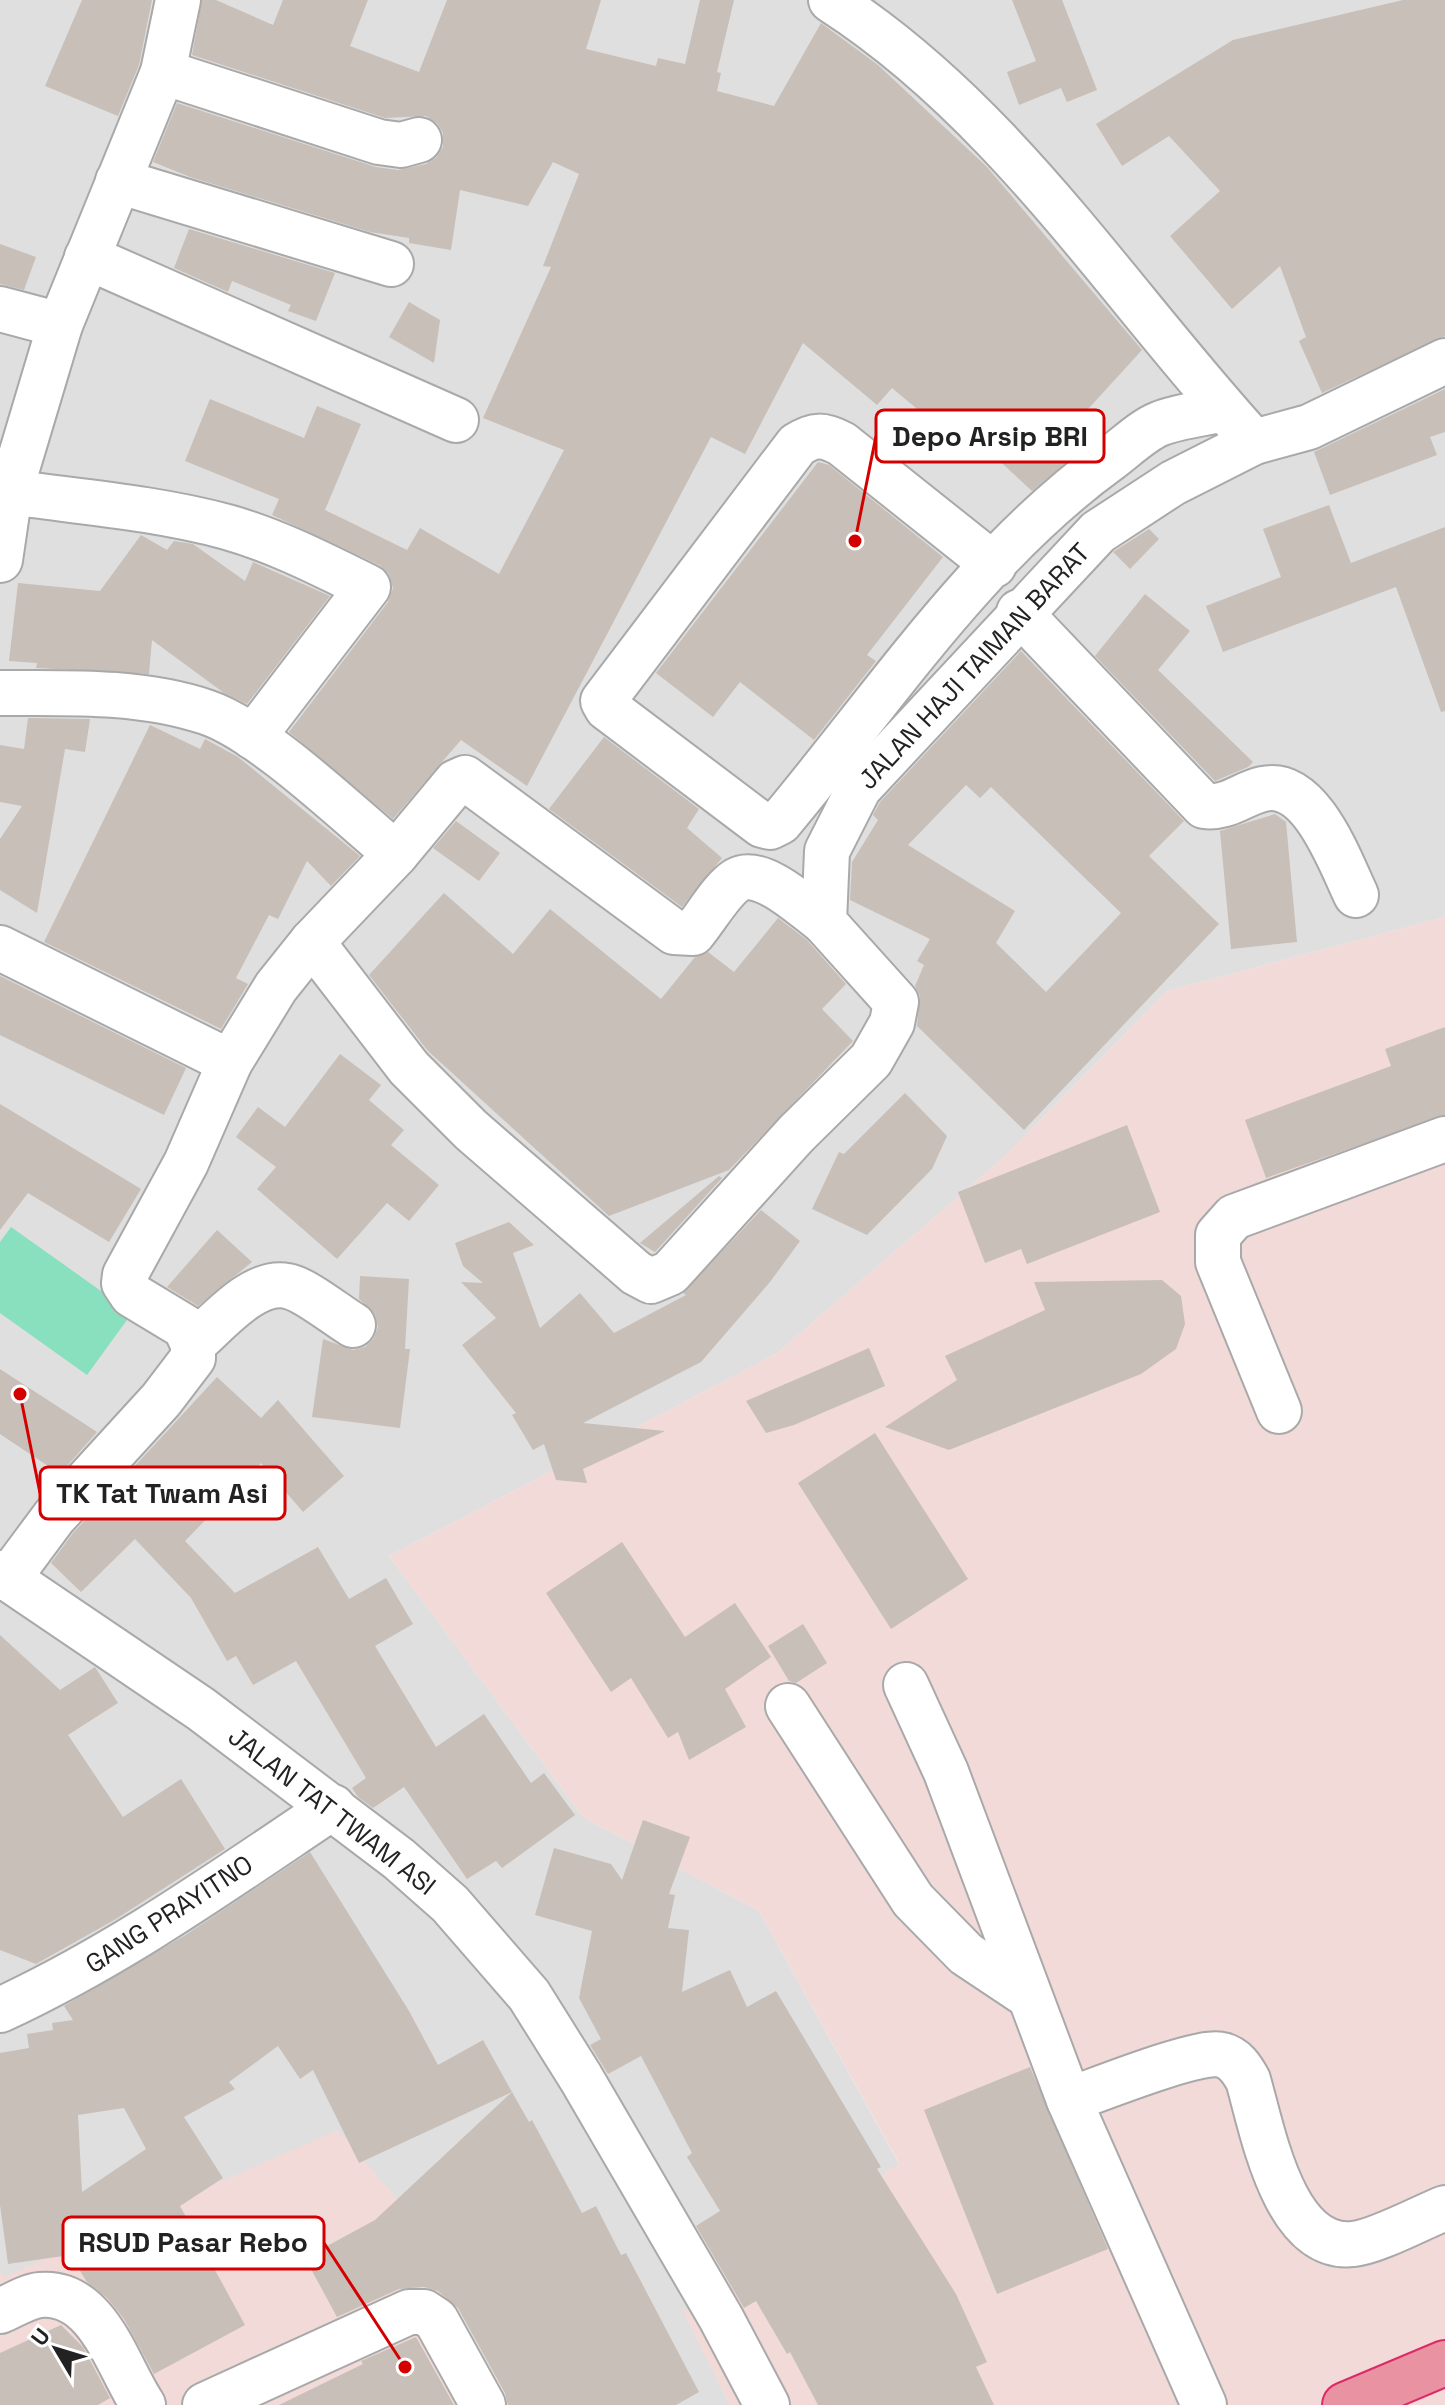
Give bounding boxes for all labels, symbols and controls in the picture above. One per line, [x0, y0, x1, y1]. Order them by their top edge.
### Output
callout: Depo Arsip BRI [876, 410, 1104, 462]
text: Depo Arsip BRI [892, 418, 1088, 454]
street label: JALAN HAJI TAIMAN BARAT [851, 535, 1097, 797]
callout: TK Tat Twam Asi [40, 1467, 285, 1519]
text: TK Tat Twam Asi [56, 1475, 268, 1511]
street label: JALAN TAT TWAM ASI [221, 1719, 443, 1903]
street label: GANG PRAYITNO [79, 1847, 259, 1981]
callout: RSUD Pasar Rebo [63, 2217, 324, 2269]
text: RSUD Pasar Rebo [78, 2224, 308, 2260]
north arrow [16, 2309, 96, 2389]
text: U [25, 2322, 56, 2351]

